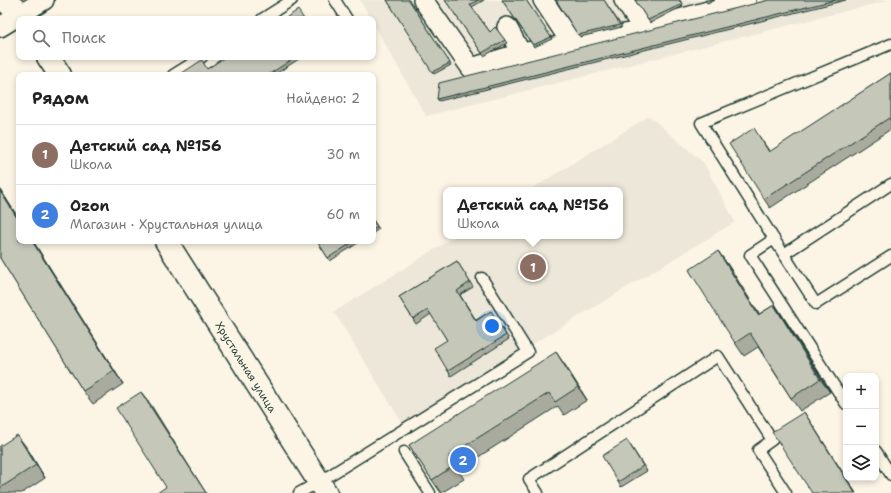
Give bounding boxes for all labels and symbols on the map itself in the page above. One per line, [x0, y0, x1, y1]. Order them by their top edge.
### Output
pin: 1 [520, 252, 546, 282]
your location [482, 316, 502, 336]
street label: Хрустальная улица [212, 319, 280, 416]
pin: 2 [450, 445, 476, 475]

